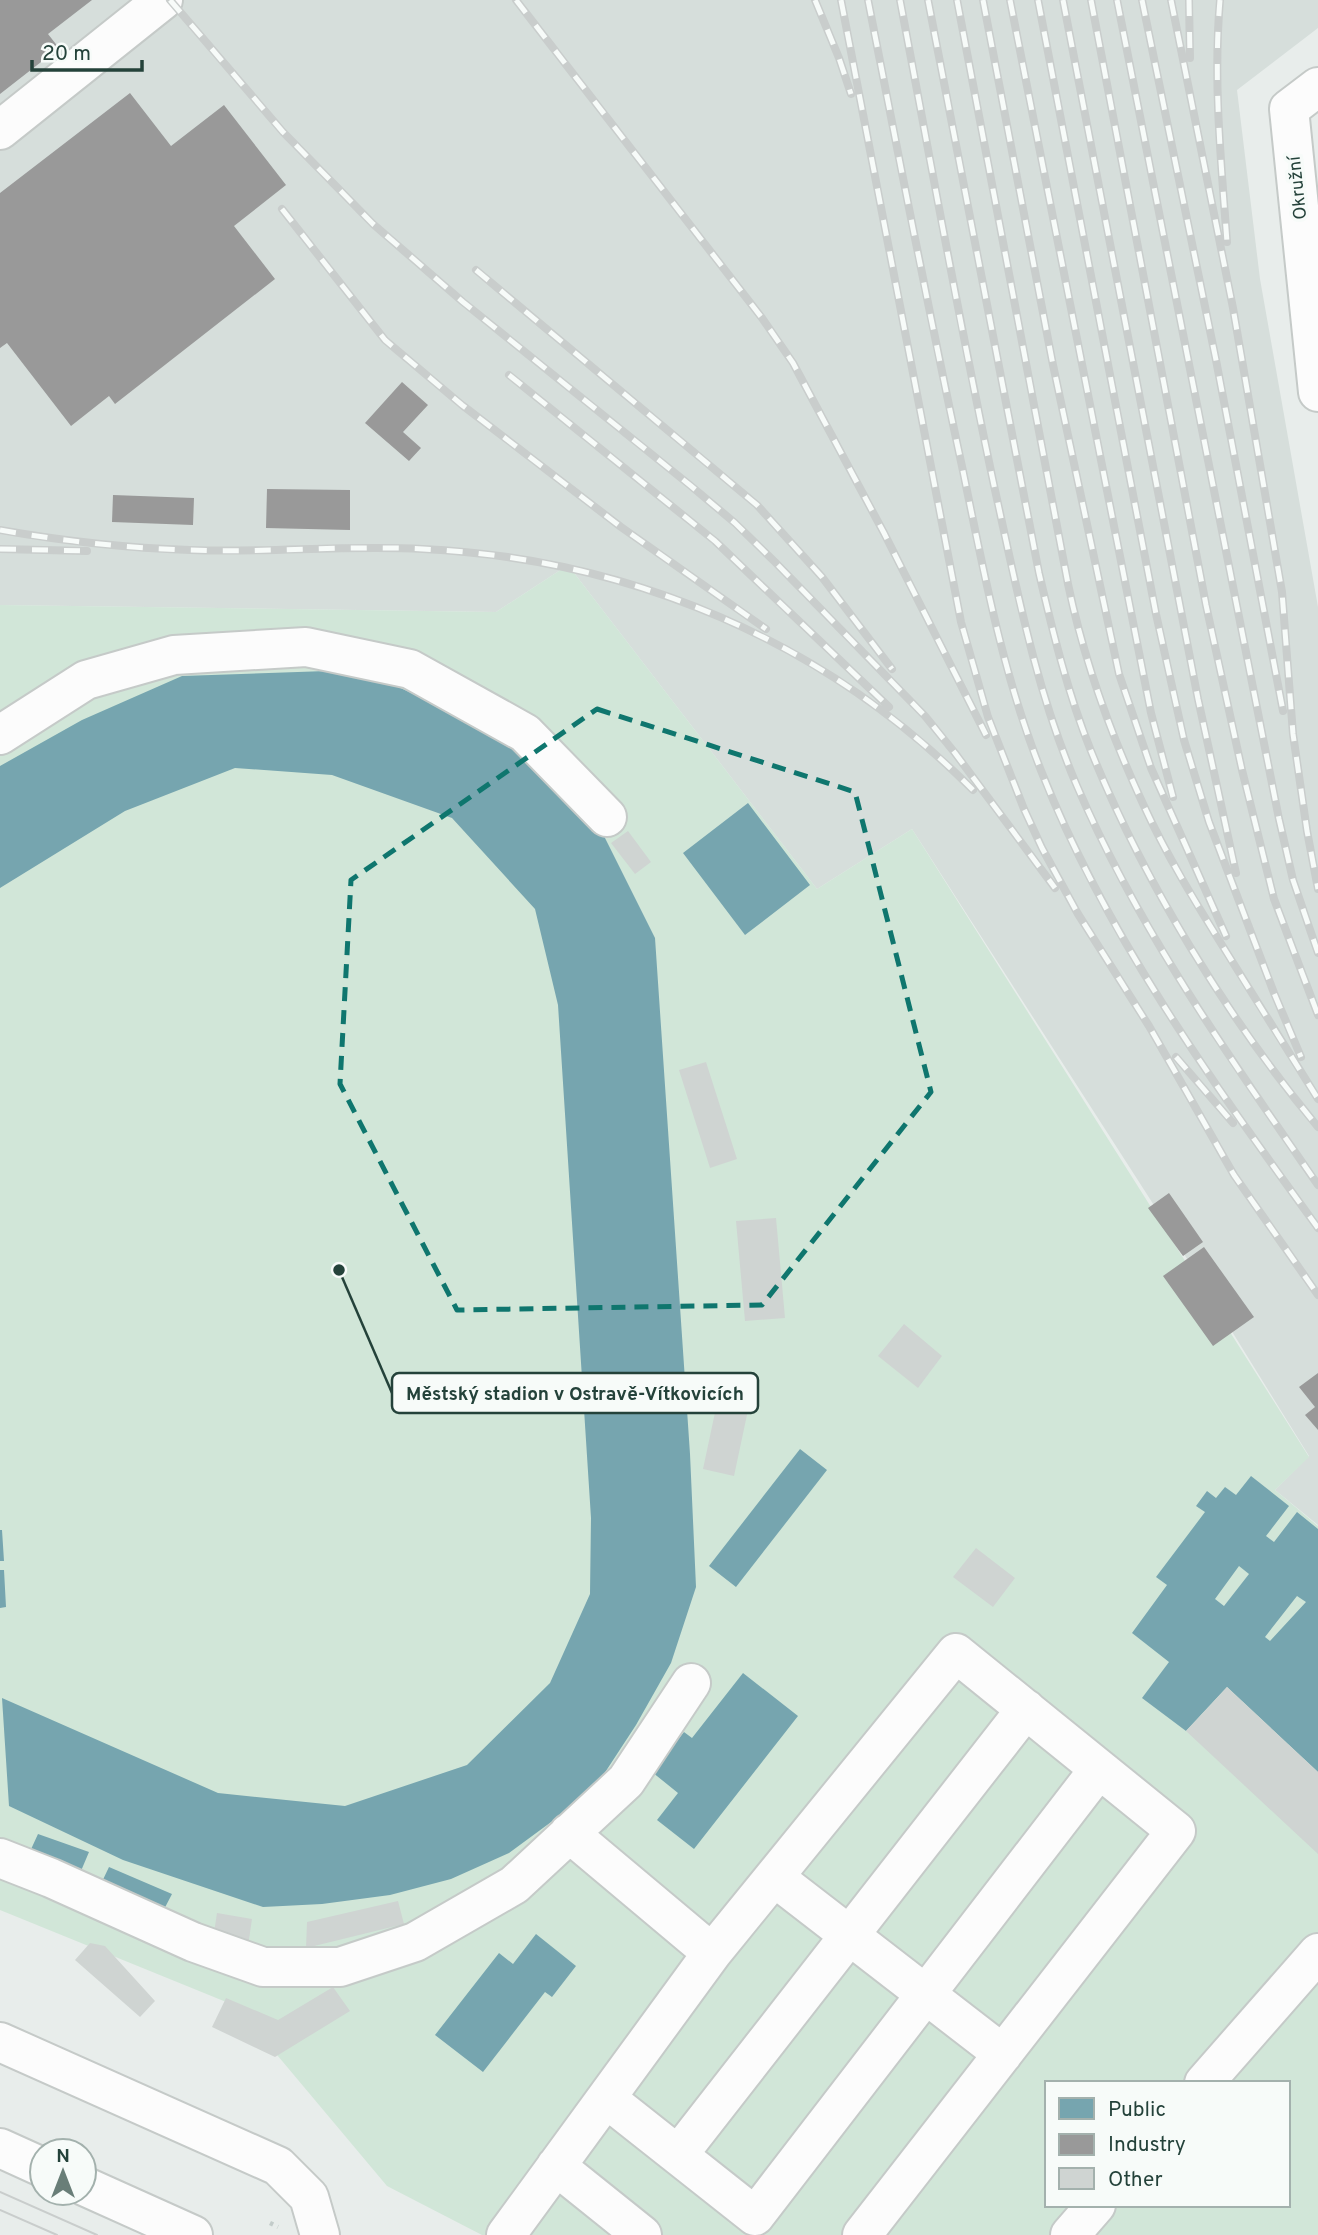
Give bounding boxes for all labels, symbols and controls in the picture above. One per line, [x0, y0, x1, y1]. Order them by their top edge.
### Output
scale bar [32, 28, 142, 72]
text: 20 m [42, 41, 91, 68]
street label: Okružní [1284, 154, 1313, 221]
callout: Městský stadion v Ostravě-Vítkovicích [392, 1373, 758, 1413]
text: Městský stadion v Ostravě-Vítkovicích [406, 1383, 744, 1407]
legend [1045, 2081, 1290, 2207]
text: Public [1108, 2097, 1166, 2124]
text: Industry [1108, 2132, 1186, 2159]
north arrow [28, 2137, 98, 2207]
text: N [56, 2145, 70, 2169]
text: Other [1108, 2167, 1163, 2194]

